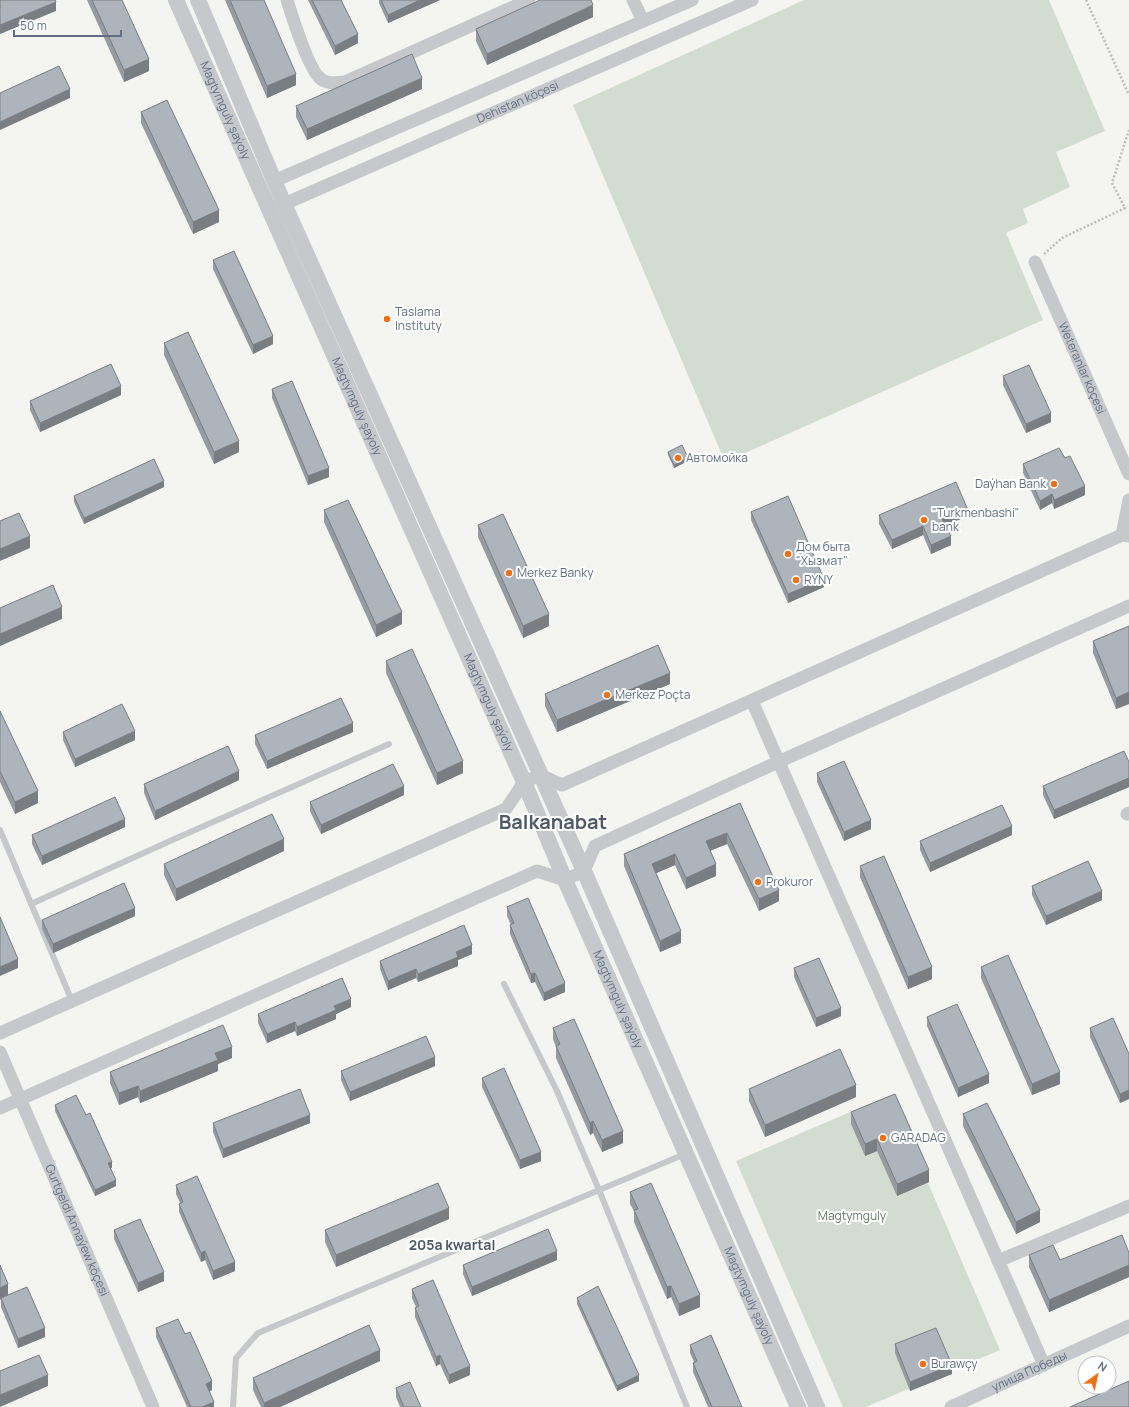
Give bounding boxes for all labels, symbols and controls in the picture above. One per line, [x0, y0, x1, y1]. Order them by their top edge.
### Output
scale bar [14, 12, 121, 38]
text: 50 m [20, 17, 47, 34]
street label: Magtymguly şaýoly [196, 59, 255, 163]
street label: Dehistan köçesi [474, 76, 561, 127]
place label: Taslama Instituty [395, 303, 442, 334]
marker: Taslama Instituty [382, 314, 392, 324]
street label: Weteranlar köçesi [1055, 319, 1110, 416]
street label: Magtymguly şaýoly [328, 355, 387, 459]
place label: Автомойка [686, 449, 748, 466]
marker: Автомойка [673, 453, 683, 463]
place label: Daýhan Bank [975, 475, 1047, 492]
marker: Daýhan Bank [1049, 479, 1059, 489]
place label: "Turkmenbashi" bank [932, 504, 1019, 535]
marker: "Turkmenbashi" bank [919, 515, 929, 525]
place label: Дом быта "Хызмат" [796, 538, 850, 569]
marker: Дом быта "Хызмат" [783, 549, 793, 559]
place label: Merkez Banky [517, 564, 594, 581]
marker: Merkez Banky [504, 568, 514, 578]
place label: RYNY [804, 571, 833, 588]
marker: RYNY [791, 575, 801, 585]
street label: Magtymguly şaýoly [460, 651, 519, 755]
place label: Merkez Poçta [615, 686, 690, 703]
marker: Merkez Poçta [602, 690, 612, 700]
district label: Balkanabat [499, 808, 607, 835]
place label: Prokuror [766, 873, 814, 890]
marker: Prokuror [753, 877, 763, 887]
street label: Magtymguly şaýoly [589, 948, 648, 1052]
place label: GARADAG [891, 1129, 946, 1146]
marker: GARADAG [878, 1133, 888, 1143]
street label: Gurtgeldi Annaýew köçesi [41, 1161, 113, 1299]
park label: Magtymguly [818, 1207, 887, 1224]
district label: 205a kwartal [409, 1235, 495, 1254]
street label: Magtymguly şaýoly [720, 1244, 779, 1348]
street label: улица Победы [989, 1346, 1069, 1395]
place label: Burawçy [931, 1355, 978, 1372]
north arrow [1077, 1355, 1117, 1395]
text: N [1095, 1358, 1110, 1375]
marker: Burawçy [918, 1359, 928, 1369]

